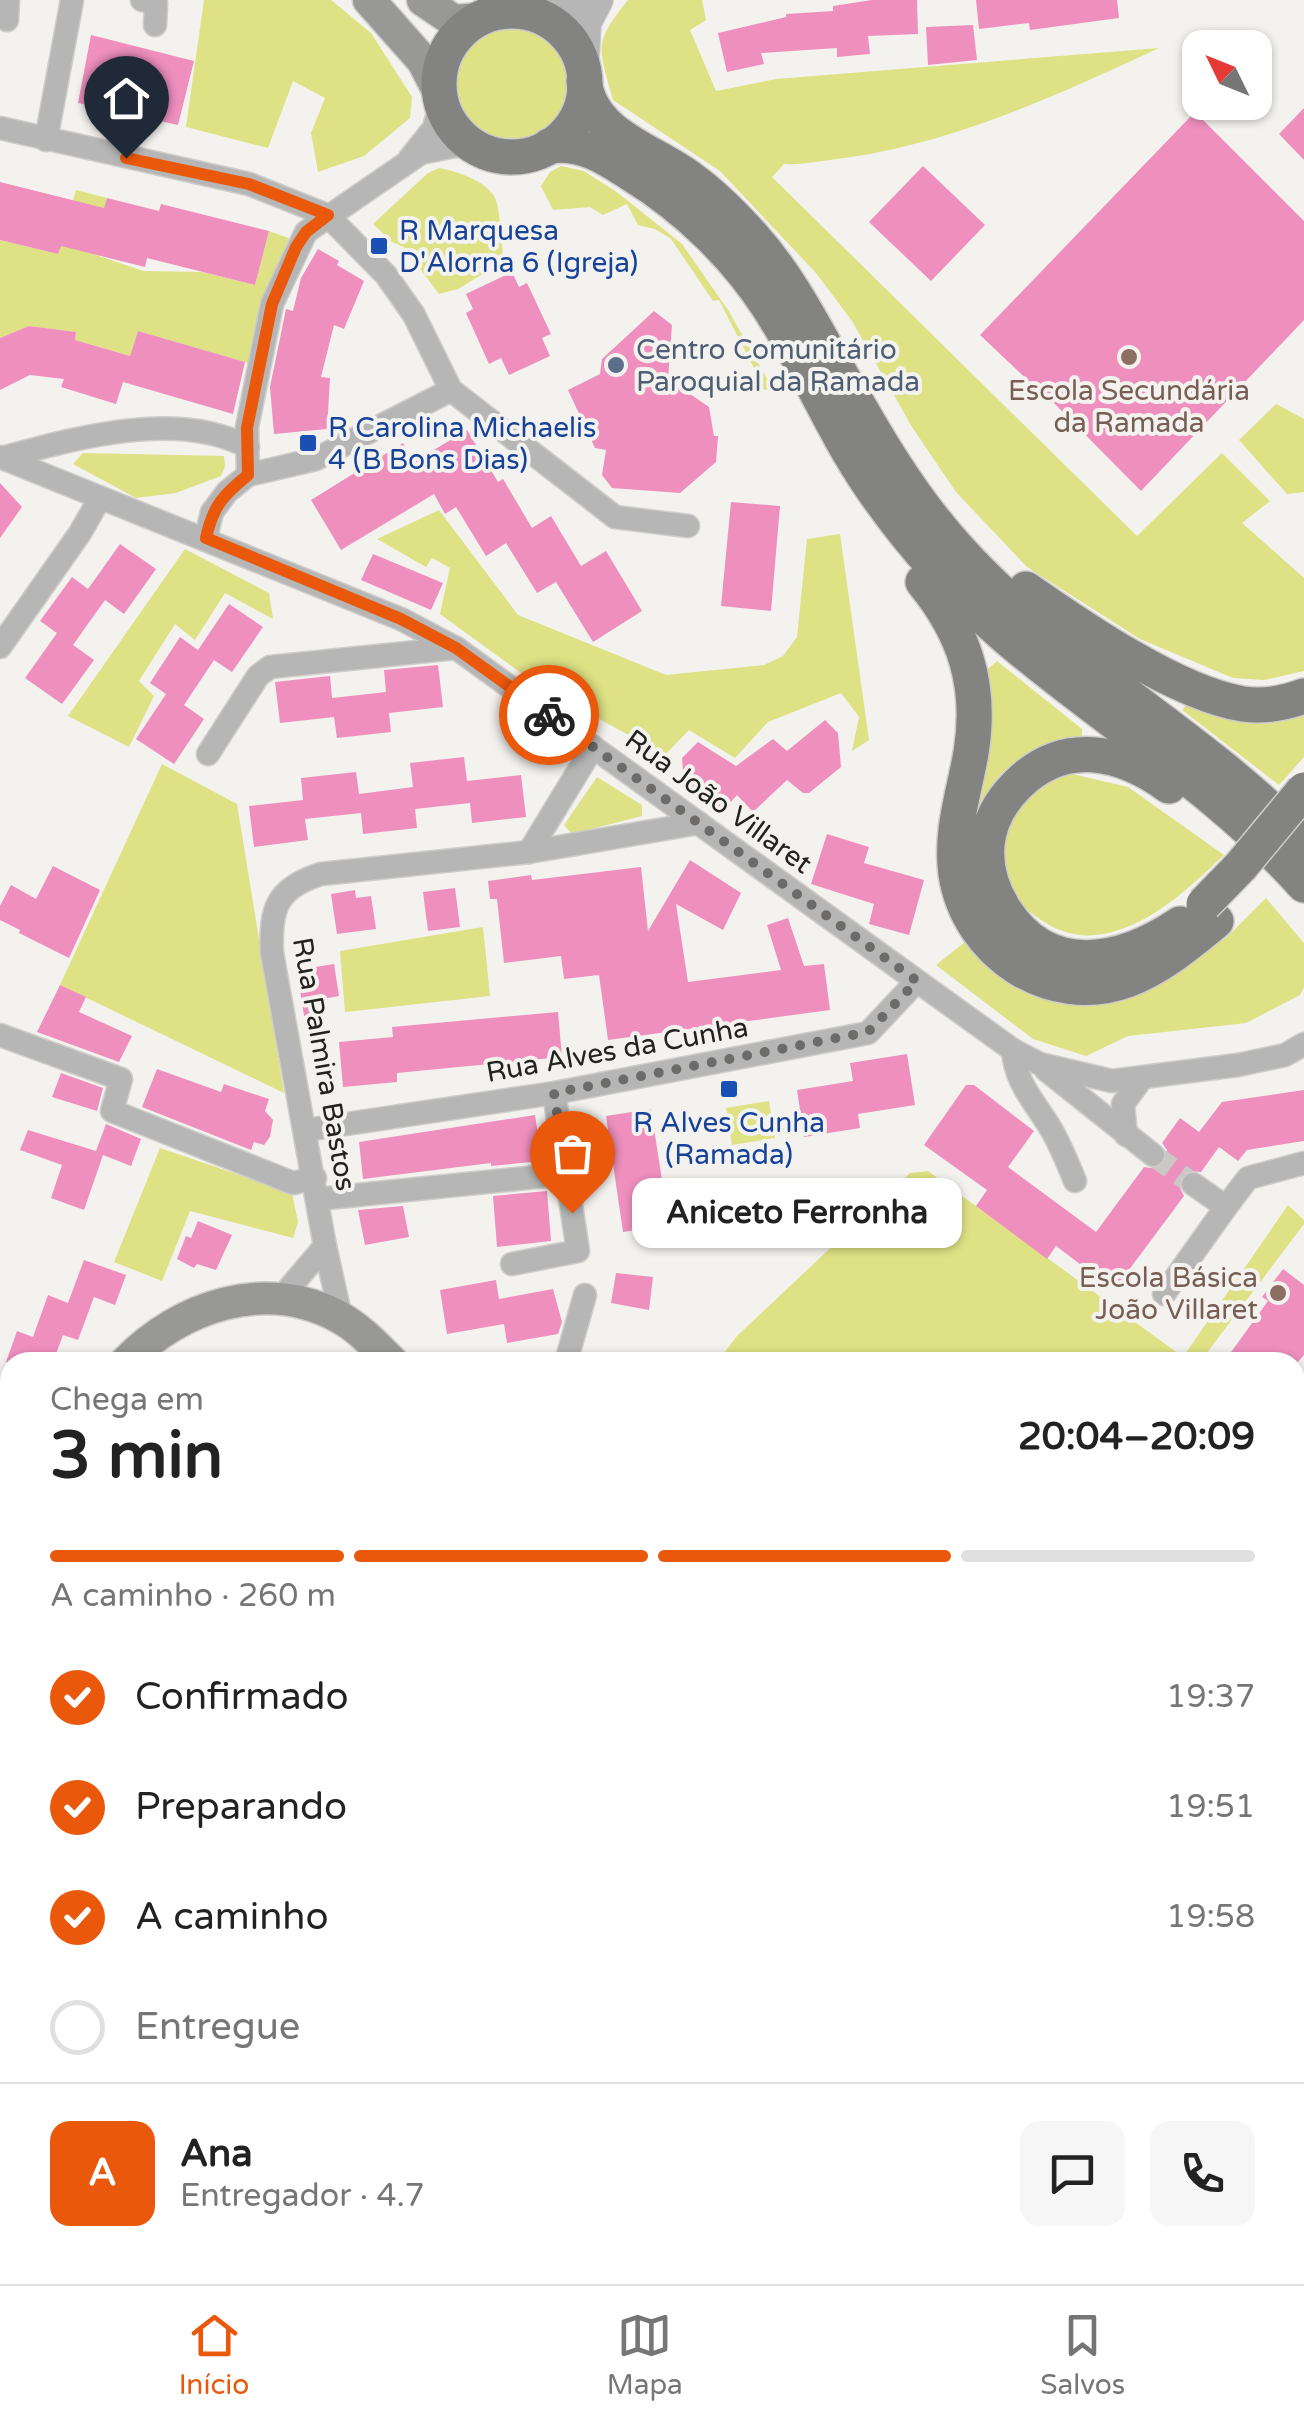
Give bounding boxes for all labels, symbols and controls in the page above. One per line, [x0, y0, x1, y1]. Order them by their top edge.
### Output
north arrow [1182, 30, 1272, 120]
map controls [1182, 30, 1272, 120]
pin [84, 56, 169, 159]
icon: home [99, 71, 154, 126]
place label: R Marquesa D'Alorna 6 (Igreja) [399, 214, 638, 280]
marker: R Marquesa D'Alorna 6 (Igreja) [368, 235, 390, 257]
place label: Centro Comunitário Paroquial da Ramada [636, 333, 920, 399]
marker: Escola Secundária da Ramada [1118, 346, 1140, 368]
marker: Centro Comunitário Paroquial da Ramada [605, 354, 627, 376]
place label: Escola Secundária da Ramada [1008, 374, 1250, 440]
place label: R Carolina Michaelis 4 (B Bons Dias) [328, 411, 596, 477]
marker: R Carolina Michaelis 4 (B Bons Dias) [297, 432, 319, 454]
courier [499, 665, 599, 765]
icon: bike [522, 688, 577, 743]
street label: Rua João Villaret [618, 723, 819, 881]
street label: Rua Palmira Bastos [285, 935, 363, 1194]
street label: Rua Alves da Cunha [483, 1010, 751, 1090]
marker: R Alves Cunha (Ramada) [718, 1078, 740, 1100]
place label: R Alves Cunha (Ramada) [633, 1106, 825, 1172]
pin [530, 1111, 615, 1214]
icon: bag [545, 1126, 600, 1181]
callout: Aniceto Ferronha [632, 1178, 962, 1248]
text: Aniceto Ferronha [666, 1194, 928, 1232]
place label: Escola Básica João Villaret [1079, 1261, 1258, 1327]
marker: Escola Básica João Villaret [1267, 1282, 1289, 1304]
text: Chega em [50, 1381, 204, 1419]
text: 20:04–20:09 [1018, 1414, 1255, 1460]
text: 3 min [50, 1417, 223, 1496]
text: A caminho · 260 m [50, 1577, 336, 1615]
icon: check [50, 1670, 105, 1725]
text: Confirmado [135, 1674, 349, 1720]
text: 19:37 [1166, 1678, 1255, 1716]
icon: check [50, 1780, 105, 1835]
text: Preparando [135, 1784, 347, 1830]
text: 19:51 [1166, 1788, 1255, 1826]
icon: check [50, 1890, 105, 1945]
text: A caminho [135, 1894, 329, 1940]
text: 19:58 [1166, 1898, 1255, 1936]
text: Entregue [135, 2004, 300, 2050]
button: chat [1020, 2121, 1125, 2226]
button: phone [1150, 2121, 1255, 2226]
text: Ana [180, 2131, 253, 2177]
text: A [88, 2150, 117, 2196]
text: Entregador · 4.7 [180, 2177, 425, 2215]
tab: Início [179, 2308, 249, 2402]
tab: Mapa [607, 2308, 683, 2402]
tab: Salvos [1040, 2308, 1125, 2402]

